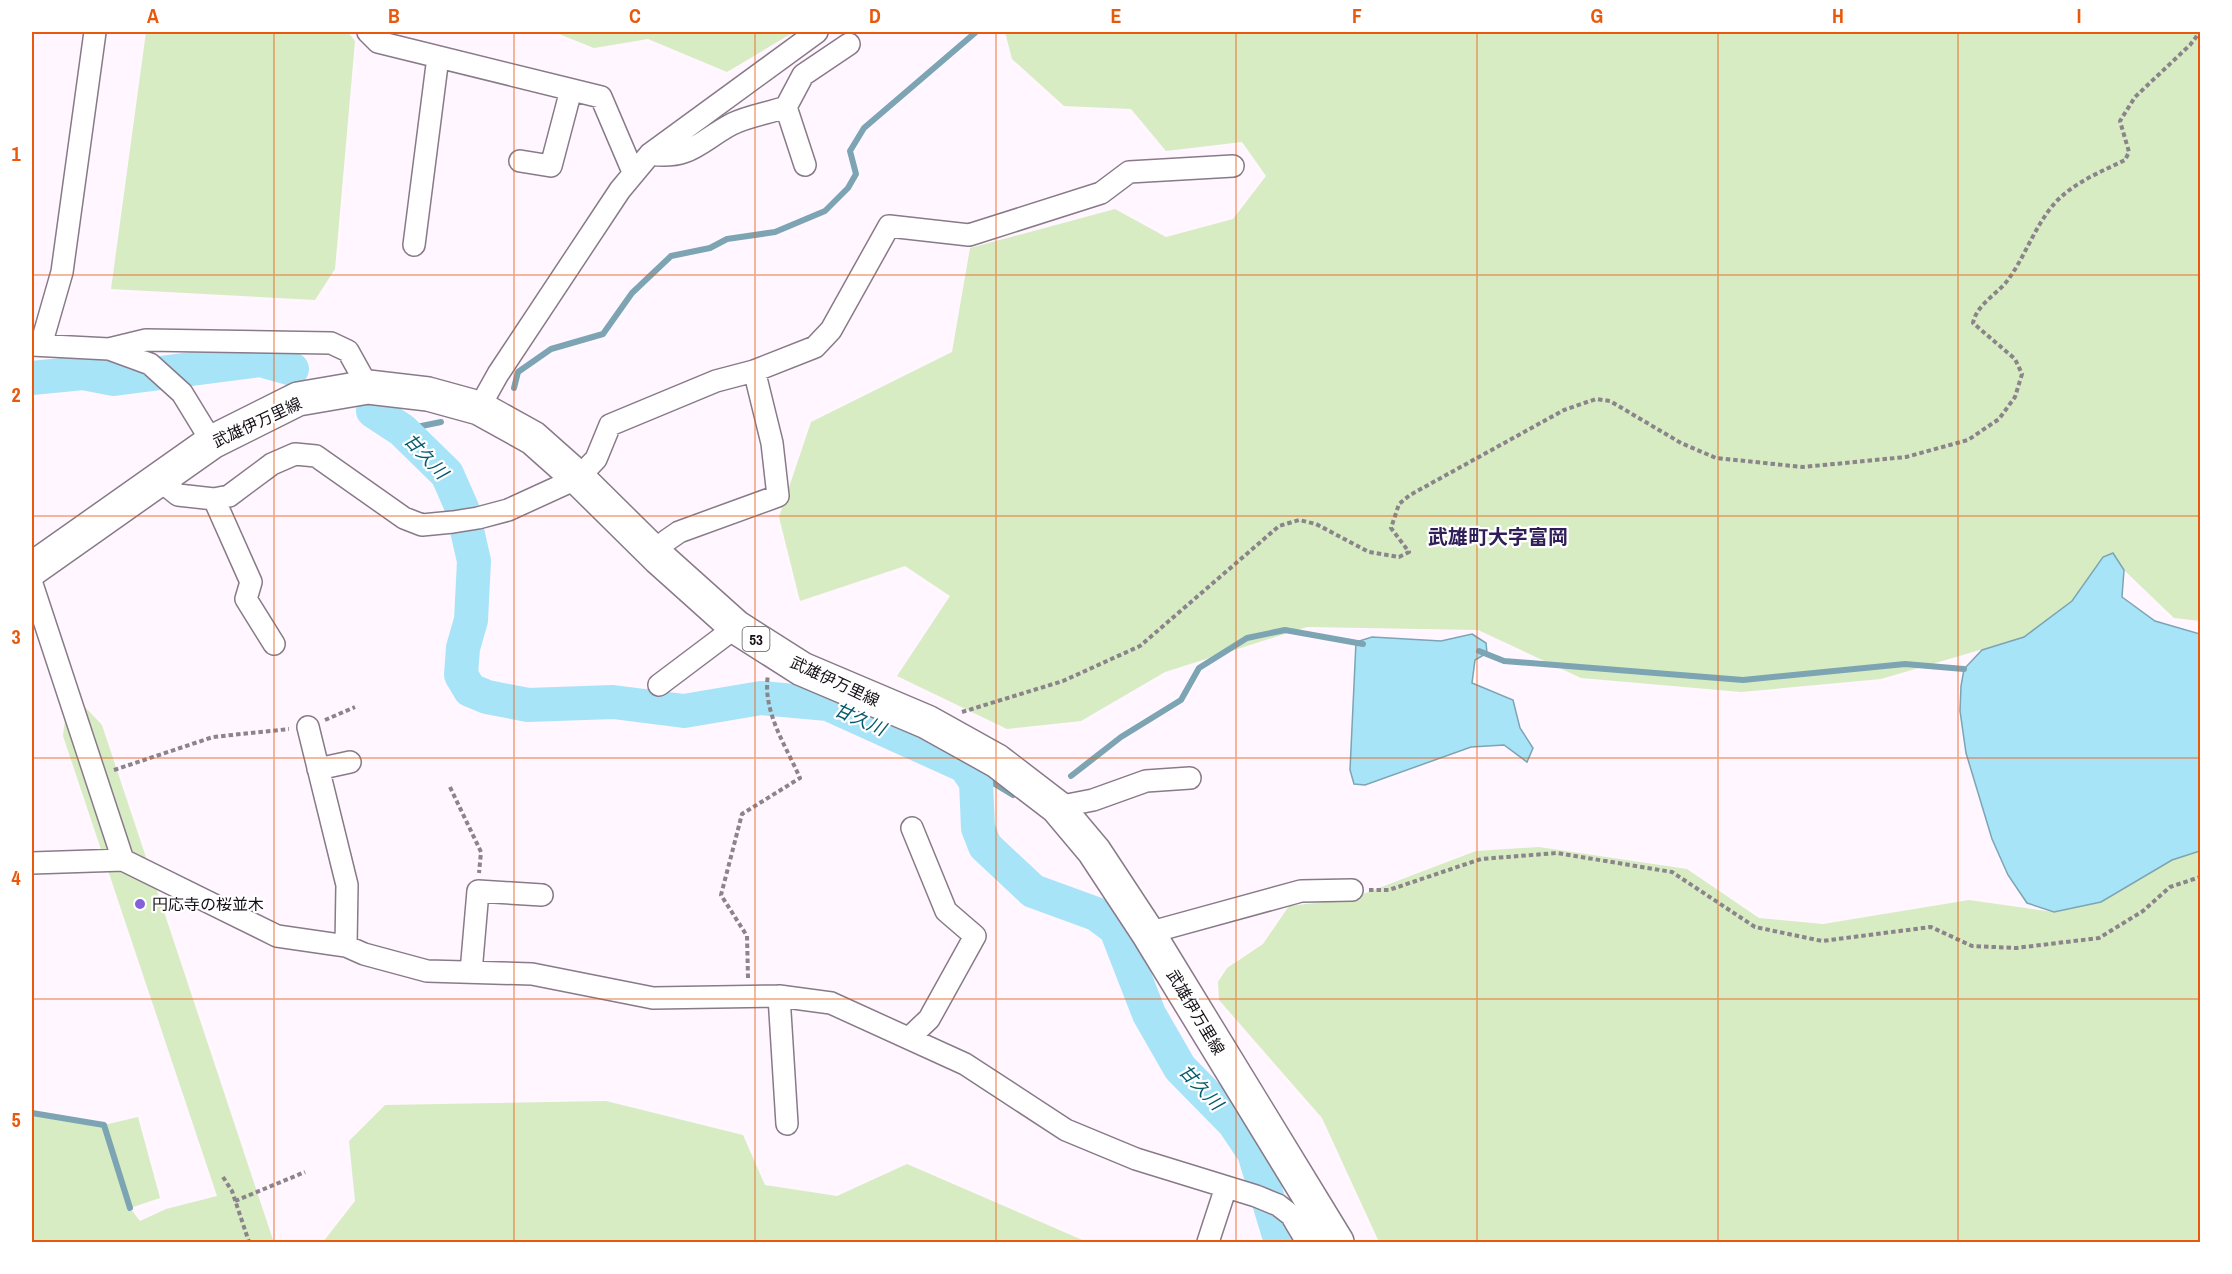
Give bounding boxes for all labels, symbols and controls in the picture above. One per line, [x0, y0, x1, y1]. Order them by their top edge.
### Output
text: A [147, 2, 159, 29]
text: B [388, 2, 400, 29]
text: C [629, 2, 641, 29]
text: D [869, 2, 881, 29]
text: E [1111, 2, 1122, 29]
text: F [1352, 2, 1362, 29]
text: G [1591, 2, 1603, 29]
text: H [1832, 2, 1844, 29]
text: I [2077, 2, 2081, 29]
text: 1 [11, 140, 21, 167]
text: 2 [11, 381, 21, 408]
street label: 武雄伊万里線 [209, 392, 305, 452]
water label: 甘久川 [398, 428, 455, 486]
district label: 武雄町大字富岡 [1428, 523, 1568, 550]
text: 3 [11, 623, 21, 650]
road number: 53 [742, 627, 770, 651]
street label: 武雄伊万里線 [787, 651, 883, 711]
water label: 甘久川 [830, 697, 892, 742]
text: 4 [11, 864, 21, 891]
place label: 円応寺の桜並木 [152, 893, 264, 915]
marker: 円応寺の桜並木 [133, 897, 147, 911]
street label: 武雄伊万里線 [1162, 965, 1230, 1059]
water label: 甘久川 [1173, 1059, 1230, 1117]
text: 5 [11, 1106, 21, 1133]

